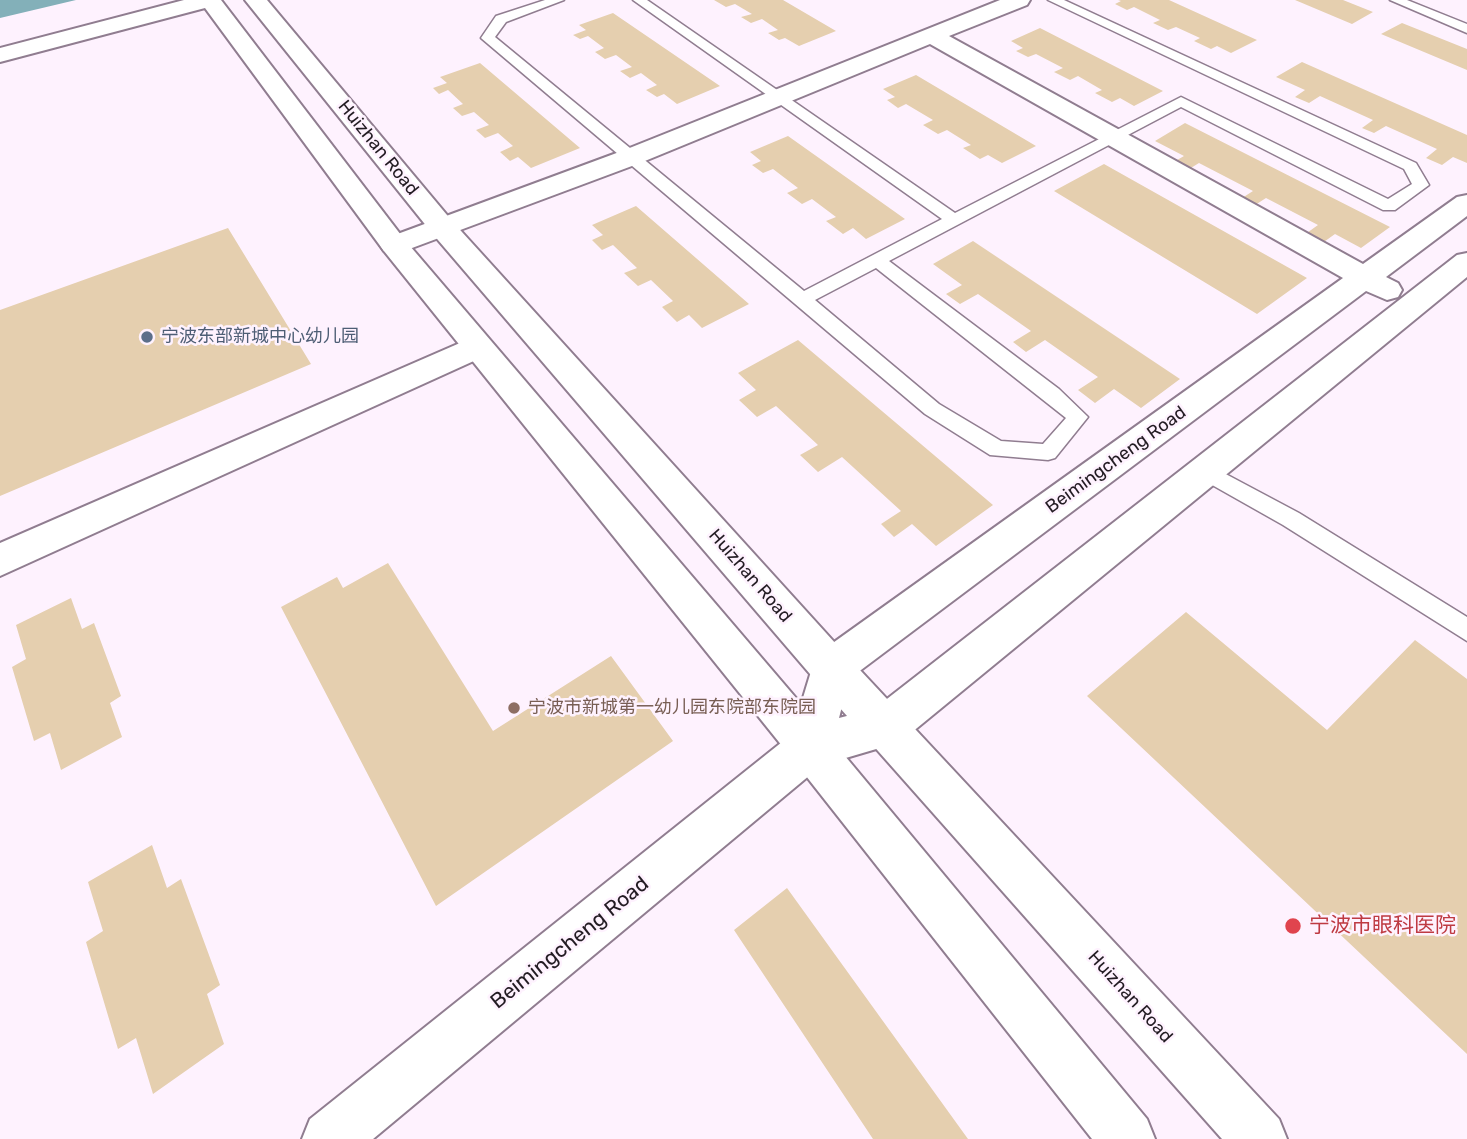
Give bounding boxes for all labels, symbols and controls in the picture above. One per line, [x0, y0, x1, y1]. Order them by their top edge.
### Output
street label: Huizhan Road [333, 96, 423, 200]
place label: 宁波东部新城中心幼儿园 [161, 326, 359, 348]
marker: 宁波东部新城中心幼儿园 [139, 329, 155, 345]
street label: Beimingcheng Road [1042, 402, 1190, 518]
street label: Huizhan Road [704, 525, 796, 627]
place label: 宁波市新城第一幼儿园东院部东院园 [528, 697, 816, 719]
marker: 宁波市新城第一幼儿园东院部东院园 [506, 700, 522, 716]
street label: Beimingcheng Road [486, 871, 654, 1015]
place label: 宁波市眼科医院 [1309, 913, 1456, 939]
marker: 宁波市眼科医院 [1283, 916, 1303, 936]
street label: Huizhan Road [1083, 947, 1177, 1047]

